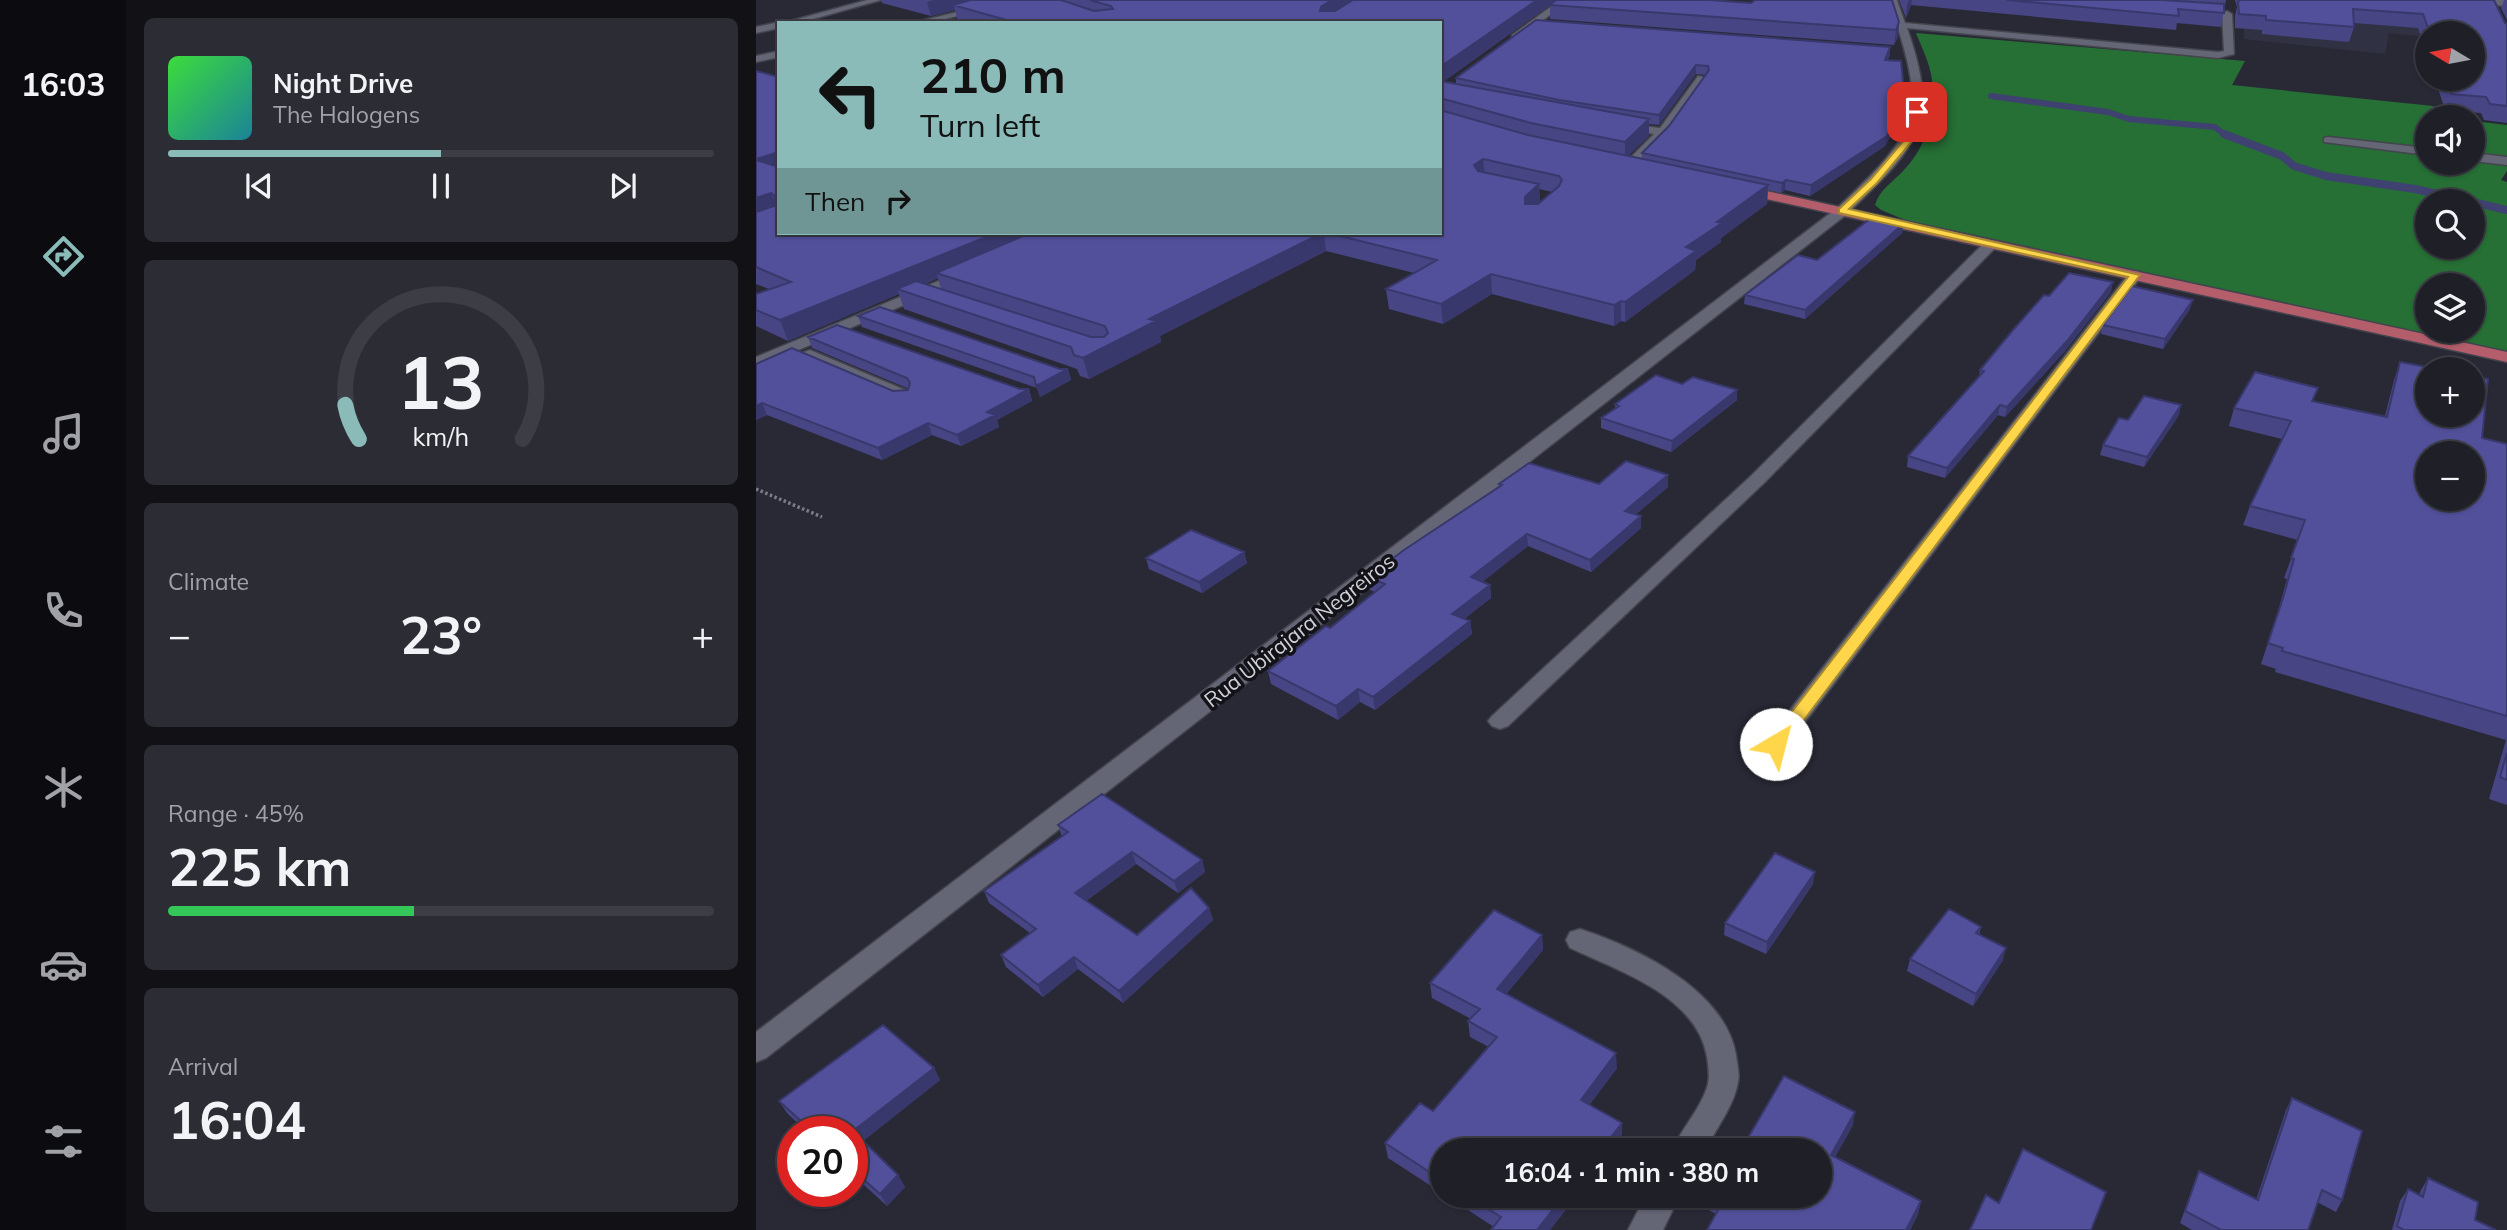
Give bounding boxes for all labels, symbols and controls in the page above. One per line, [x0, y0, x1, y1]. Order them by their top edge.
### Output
north arrow [2415, 21, 2485, 91]
map controls [2415, 21, 2485, 511]
text: 210 m [920, 44, 1066, 105]
icon: left [805, 49, 896, 140]
text: 16:03 [21, 64, 105, 104]
text: Night Drive [273, 67, 413, 100]
pin [1887, 82, 1947, 142]
icon: arrive [1898, 93, 1936, 131]
text: The Halogens [273, 100, 420, 129]
text: Turn left [920, 105, 1040, 145]
button: sound [2415, 105, 2485, 175]
icon: previous [240, 167, 278, 205]
icon: pause [422, 167, 460, 205]
icon: next [604, 167, 642, 205]
icon: right [879, 182, 917, 220]
text: Then [805, 185, 865, 218]
button: search [2415, 189, 2485, 259]
icon: directions [39, 232, 88, 281]
button: layers [2415, 273, 2485, 343]
text: 13 [397, 336, 485, 427]
button: + [2415, 357, 2485, 427]
icon: music [39, 409, 88, 458]
text: km/h [413, 420, 469, 451]
button: − [2415, 441, 2485, 511]
street label: Rua Ubirajara Negreiros [1199, 548, 1399, 712]
text: Climate [168, 567, 249, 596]
icon: phone [39, 586, 88, 635]
text: 23° [400, 602, 482, 667]
text: − [168, 611, 191, 659]
text: + [691, 611, 714, 659]
position arrow [1739, 707, 1813, 781]
icon: climate [39, 763, 88, 812]
text: Range · 45% [168, 799, 304, 828]
text: 225 km [168, 834, 351, 899]
icon: car [39, 940, 88, 989]
text: Arrival [168, 1052, 238, 1081]
text: 16:04 [168, 1087, 306, 1152]
speed limit sign: 20 [777, 1116, 868, 1207]
icon: filters [39, 1117, 88, 1166]
text: 16:04 · 1 min · 380 m [1503, 1156, 1759, 1189]

